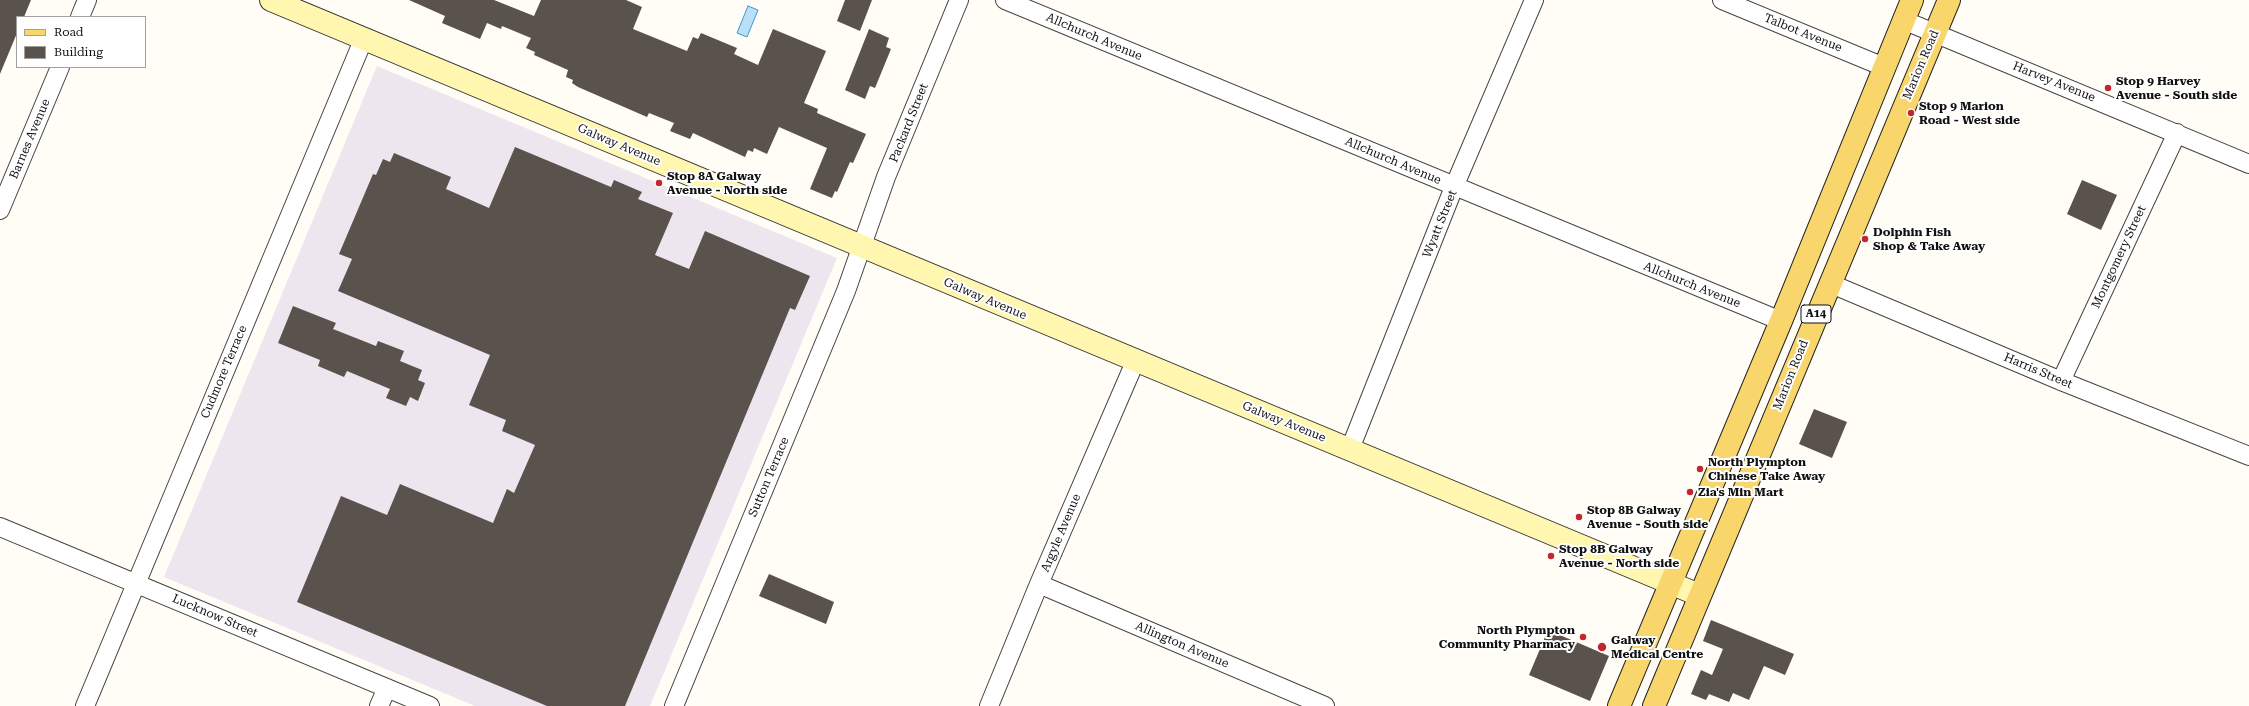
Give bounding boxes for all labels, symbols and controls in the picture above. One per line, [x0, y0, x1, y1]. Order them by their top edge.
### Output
street label: Allchurch Avenue [1044, 10, 1144, 64]
street label: Talbot Avenue [1762, 11, 1844, 55]
legend [16, 16, 146, 68]
text: Road [54, 25, 83, 39]
street label: Marion Road [1900, 28, 1942, 102]
text: Building [54, 45, 103, 59]
street label: Harvey Avenue [2011, 59, 2097, 105]
place label: Stop 9 Harvey Avenue - South side [2116, 74, 2237, 102]
street label: Packard Street [887, 81, 931, 165]
marker: Stop 9 Harvey Avenue - South side [2103, 83, 2113, 93]
street label: Barnes Avenue [7, 97, 53, 181]
place label: Stop 9 Marion Road - West side [1919, 99, 2020, 127]
marker: Stop 9 Marion Road - West side [1906, 108, 1916, 118]
street label: Galway Avenue [575, 121, 663, 169]
street label: Allchurch Avenue [1343, 134, 1443, 188]
place label: Stop 8A Galway Avenue - North side [667, 169, 787, 197]
marker: Stop 8A Galway Avenue - North side [654, 178, 664, 188]
street label: Wyatt Street [1420, 188, 1460, 260]
street label: Montgomery Street [2089, 203, 2149, 311]
place label: Dolphin Fish Shop & Take Away [1873, 225, 1985, 253]
marker: Dolphin Fish Shop & Take Away [1860, 234, 1870, 244]
street label: Allchurch Avenue [1641, 259, 1743, 311]
street label: Galway Avenue [941, 275, 1029, 323]
road number: A14 [1801, 305, 1831, 323]
street label: Cudmore Terrace [198, 323, 250, 421]
street label: Marion Road [1770, 338, 1812, 412]
street label: Harris Street [2001, 350, 2075, 392]
street label: Galway Avenue [1240, 399, 1328, 445]
street label: Sutton Terrace [746, 435, 792, 519]
place label: North Plympton Chinese Take Away [1708, 455, 1825, 483]
marker: North Plympton Chinese Take Away [1695, 464, 1705, 474]
place label: Zia's Min Mart [1698, 485, 1783, 499]
marker: Zia's Min Mart [1685, 487, 1695, 497]
street label: Argyle Avenue [1038, 492, 1084, 574]
place label: Stop 8B Galway Avenue - South side [1587, 503, 1708, 531]
marker: Stop 8B Galway Avenue - South side [1574, 512, 1584, 522]
place label: Stop 8B Galway Avenue - North side [1559, 542, 1679, 570]
marker: Stop 8B Galway Avenue - North side [1546, 551, 1556, 561]
street label: Lucknow Street [170, 592, 260, 640]
street label: Allington Avenue [1133, 619, 1231, 671]
place label: North Plympton Community Pharmacy [1439, 623, 1575, 651]
marker: North Plympton Community Pharmacy [1578, 632, 1588, 642]
place label: Galway Medical Centre [1611, 633, 1703, 661]
marker: Galway Medical Centre [1596, 641, 1608, 653]

